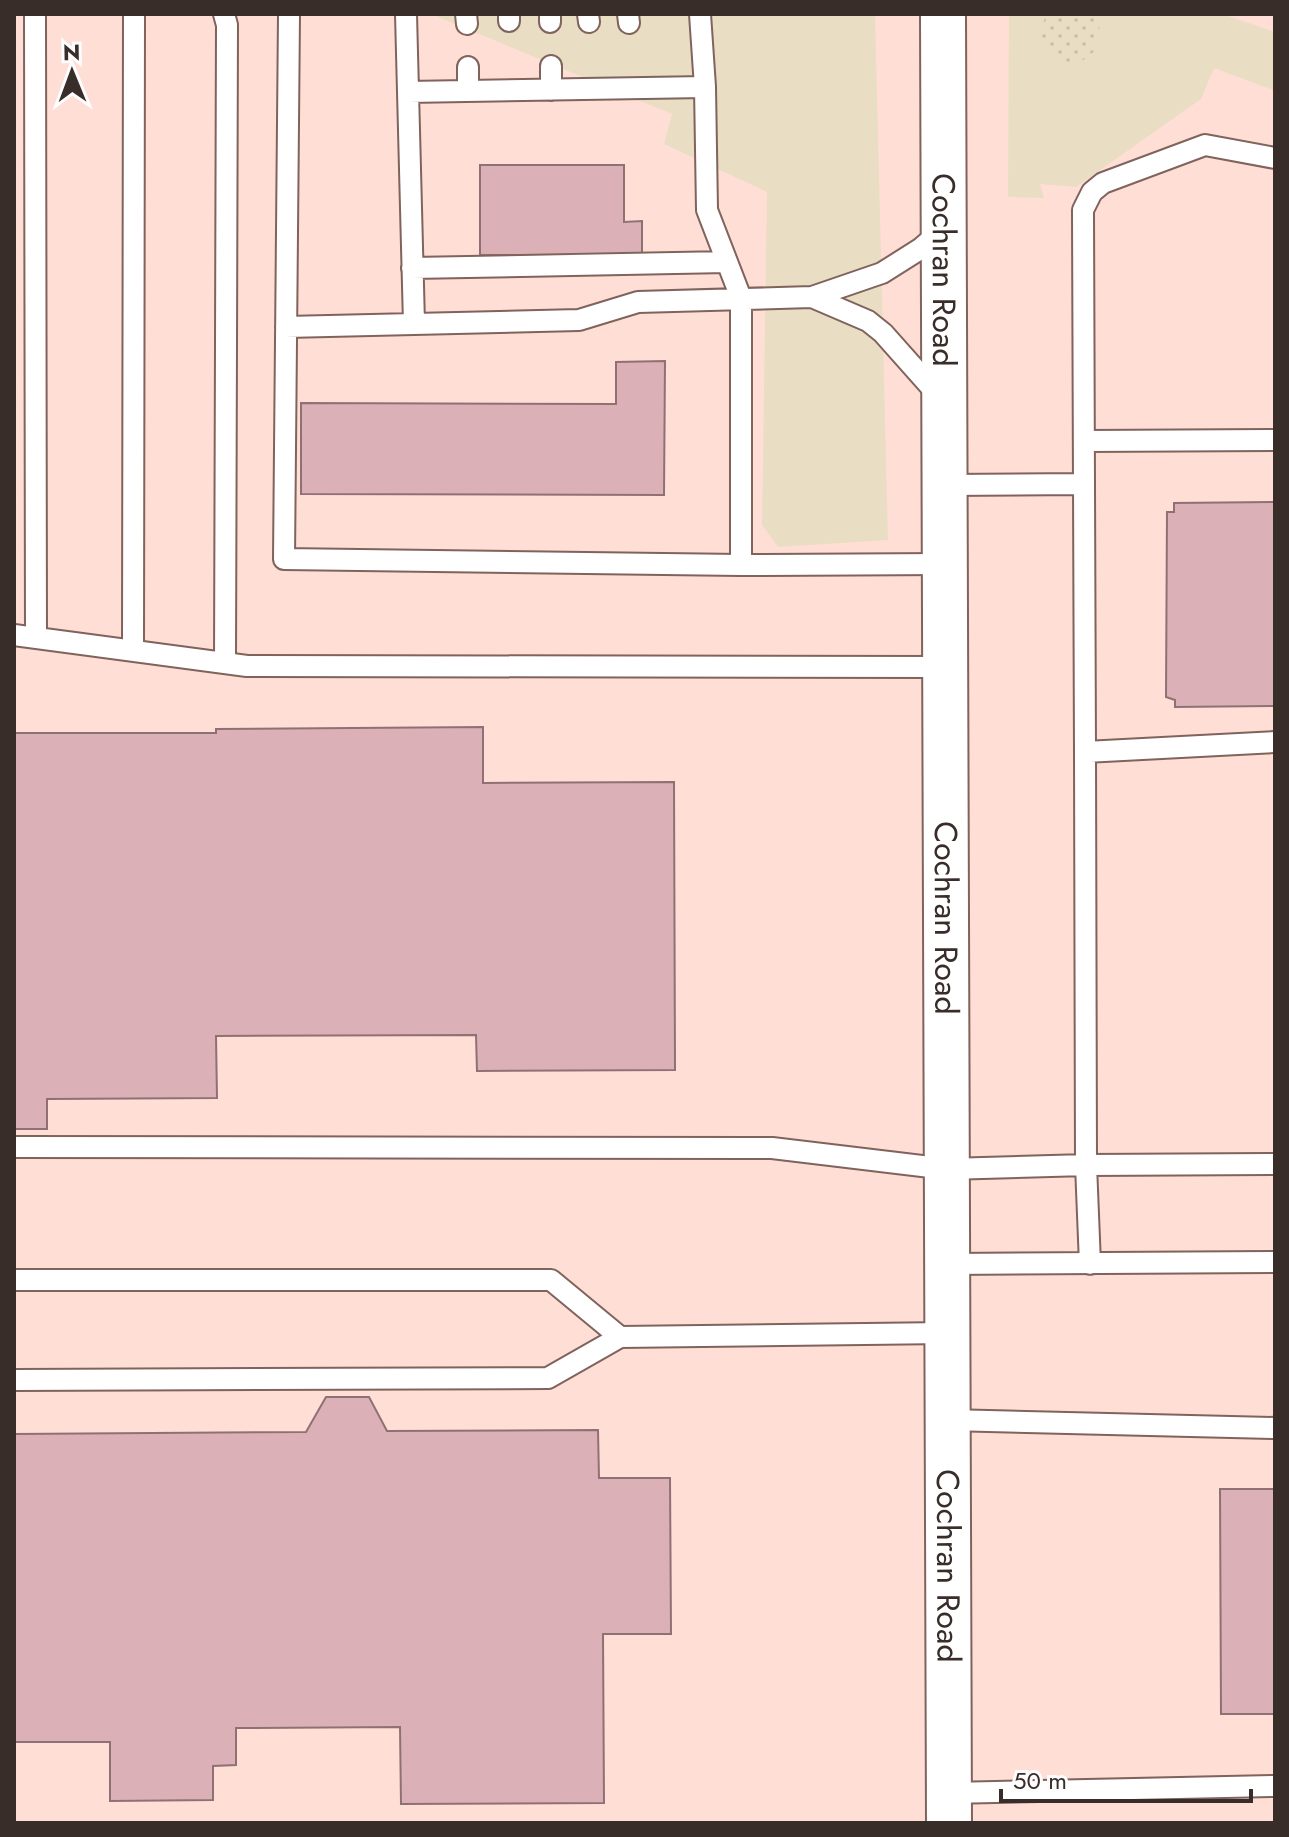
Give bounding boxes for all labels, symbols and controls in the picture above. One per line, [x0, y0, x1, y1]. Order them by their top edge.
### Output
north arrow [32, 32, 112, 112]
text: N [63, 36, 81, 68]
street label: Cochran Road [921, 173, 967, 367]
street label: Cochran Road [923, 821, 969, 1015]
street label: Cochran Road [925, 1469, 971, 1663]
scale bar [1001, 1753, 1251, 1803]
text: 50 m [1013, 1763, 1067, 1798]

